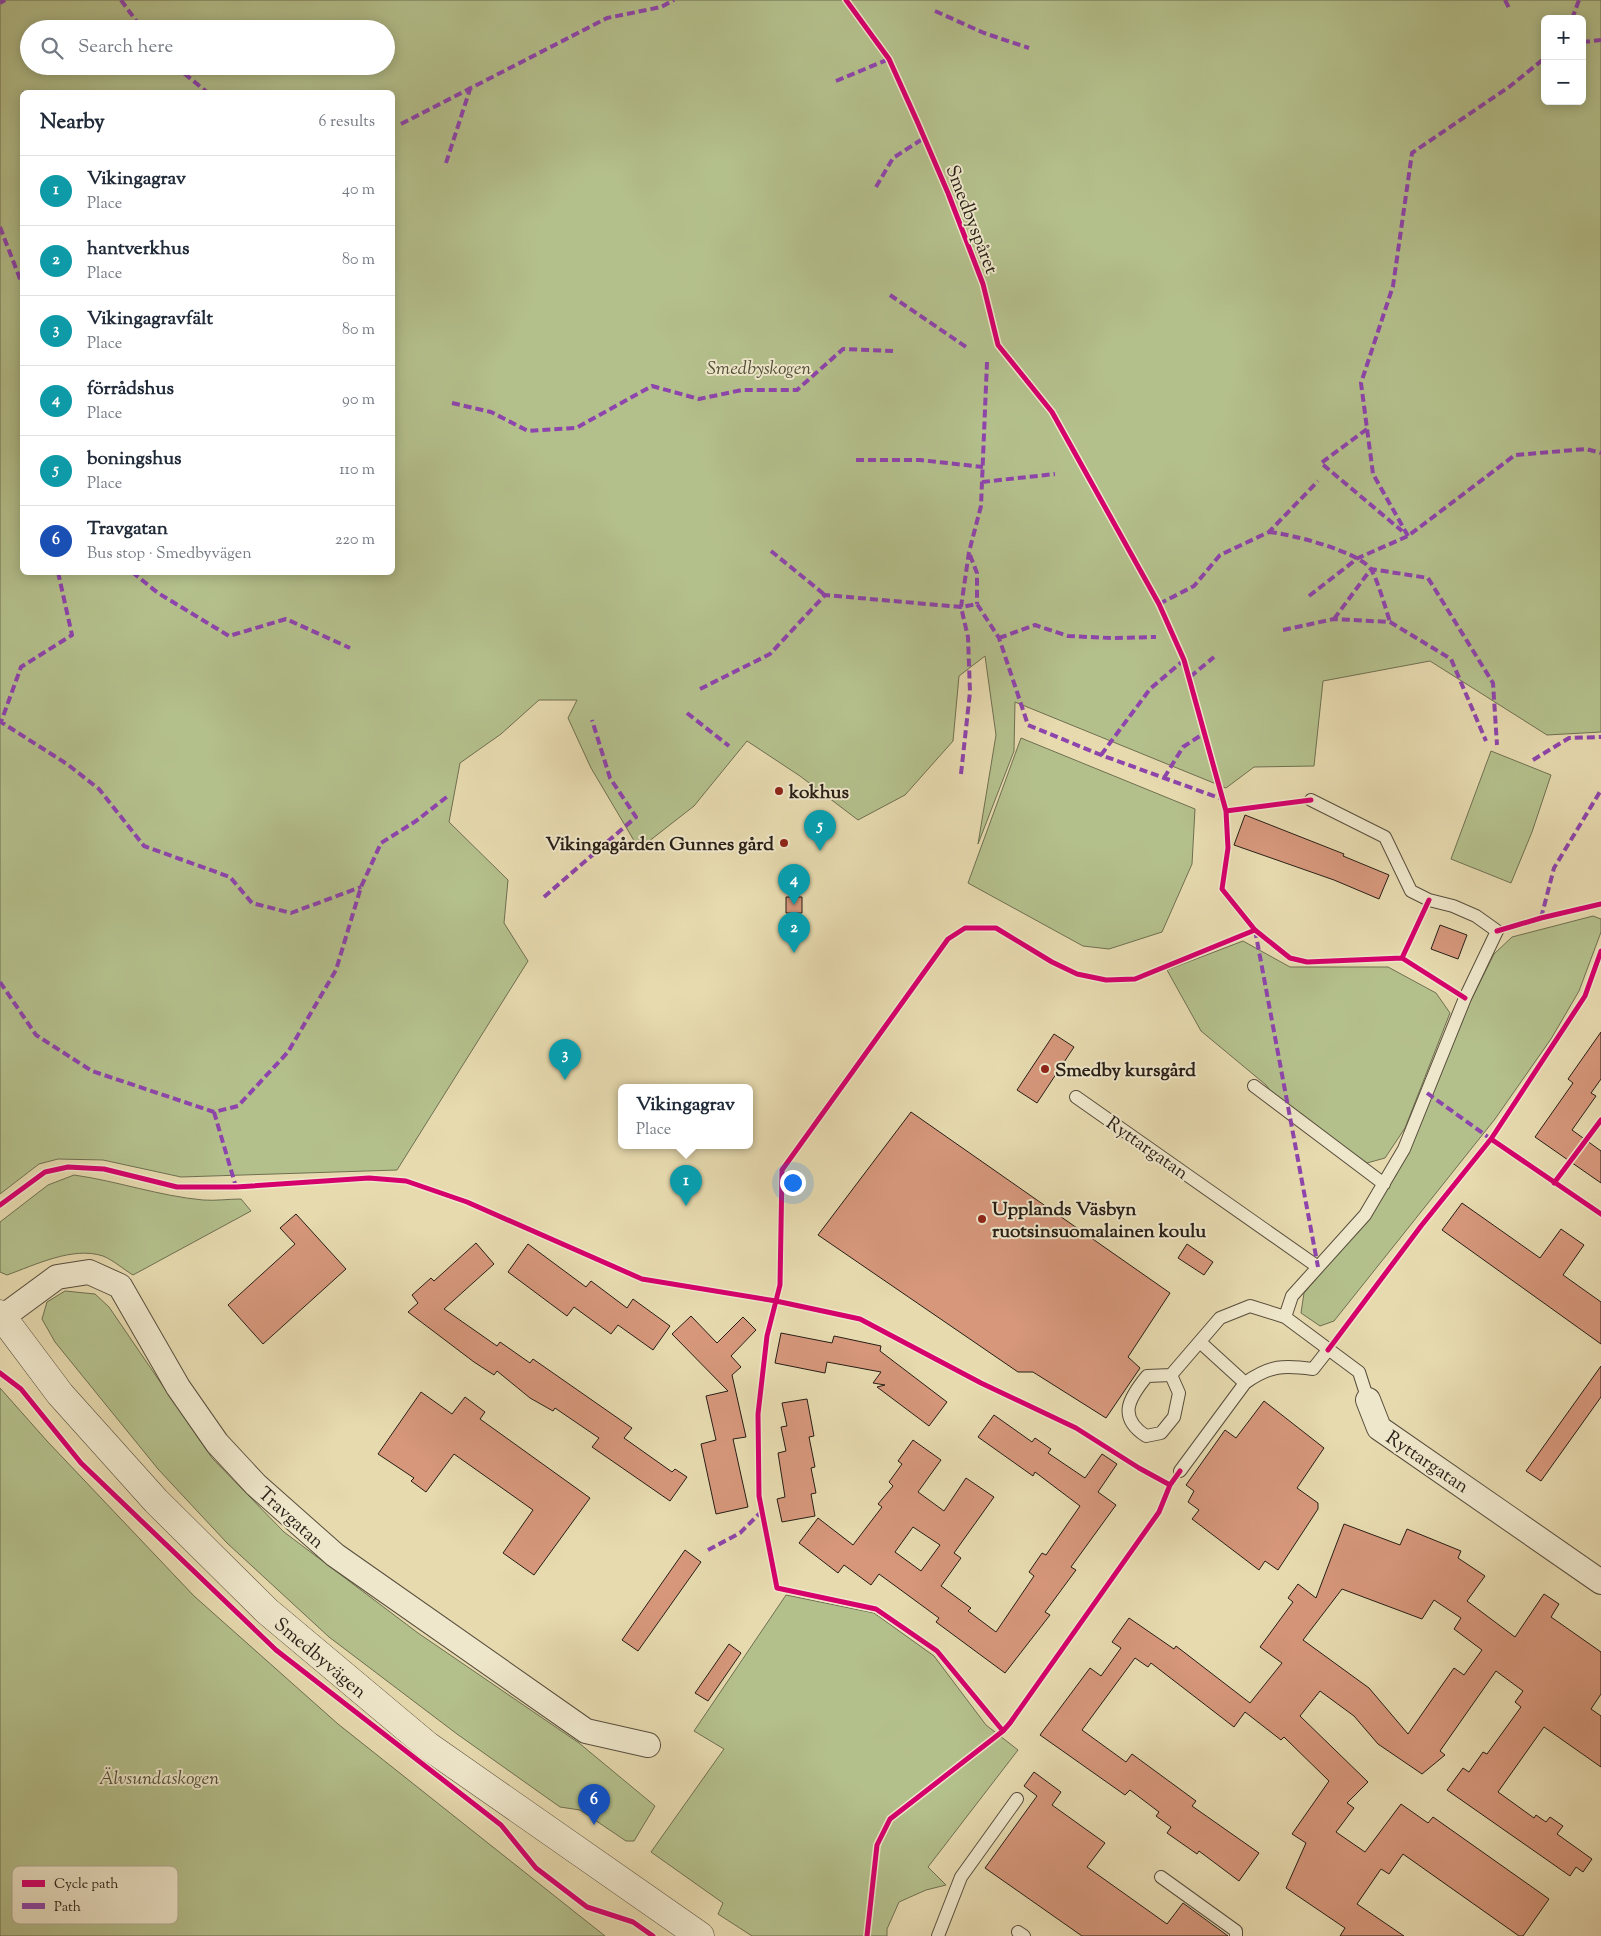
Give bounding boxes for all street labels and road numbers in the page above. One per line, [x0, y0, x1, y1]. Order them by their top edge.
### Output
street label: Smedbyspåret [937, 161, 1004, 279]
street label: Ryttargatan [1100, 1111, 1193, 1187]
street label: Ryttargatan [1380, 1425, 1474, 1501]
street label: Travgatan [251, 1482, 329, 1556]
street label: Smedbyvägen [267, 1612, 372, 1706]

